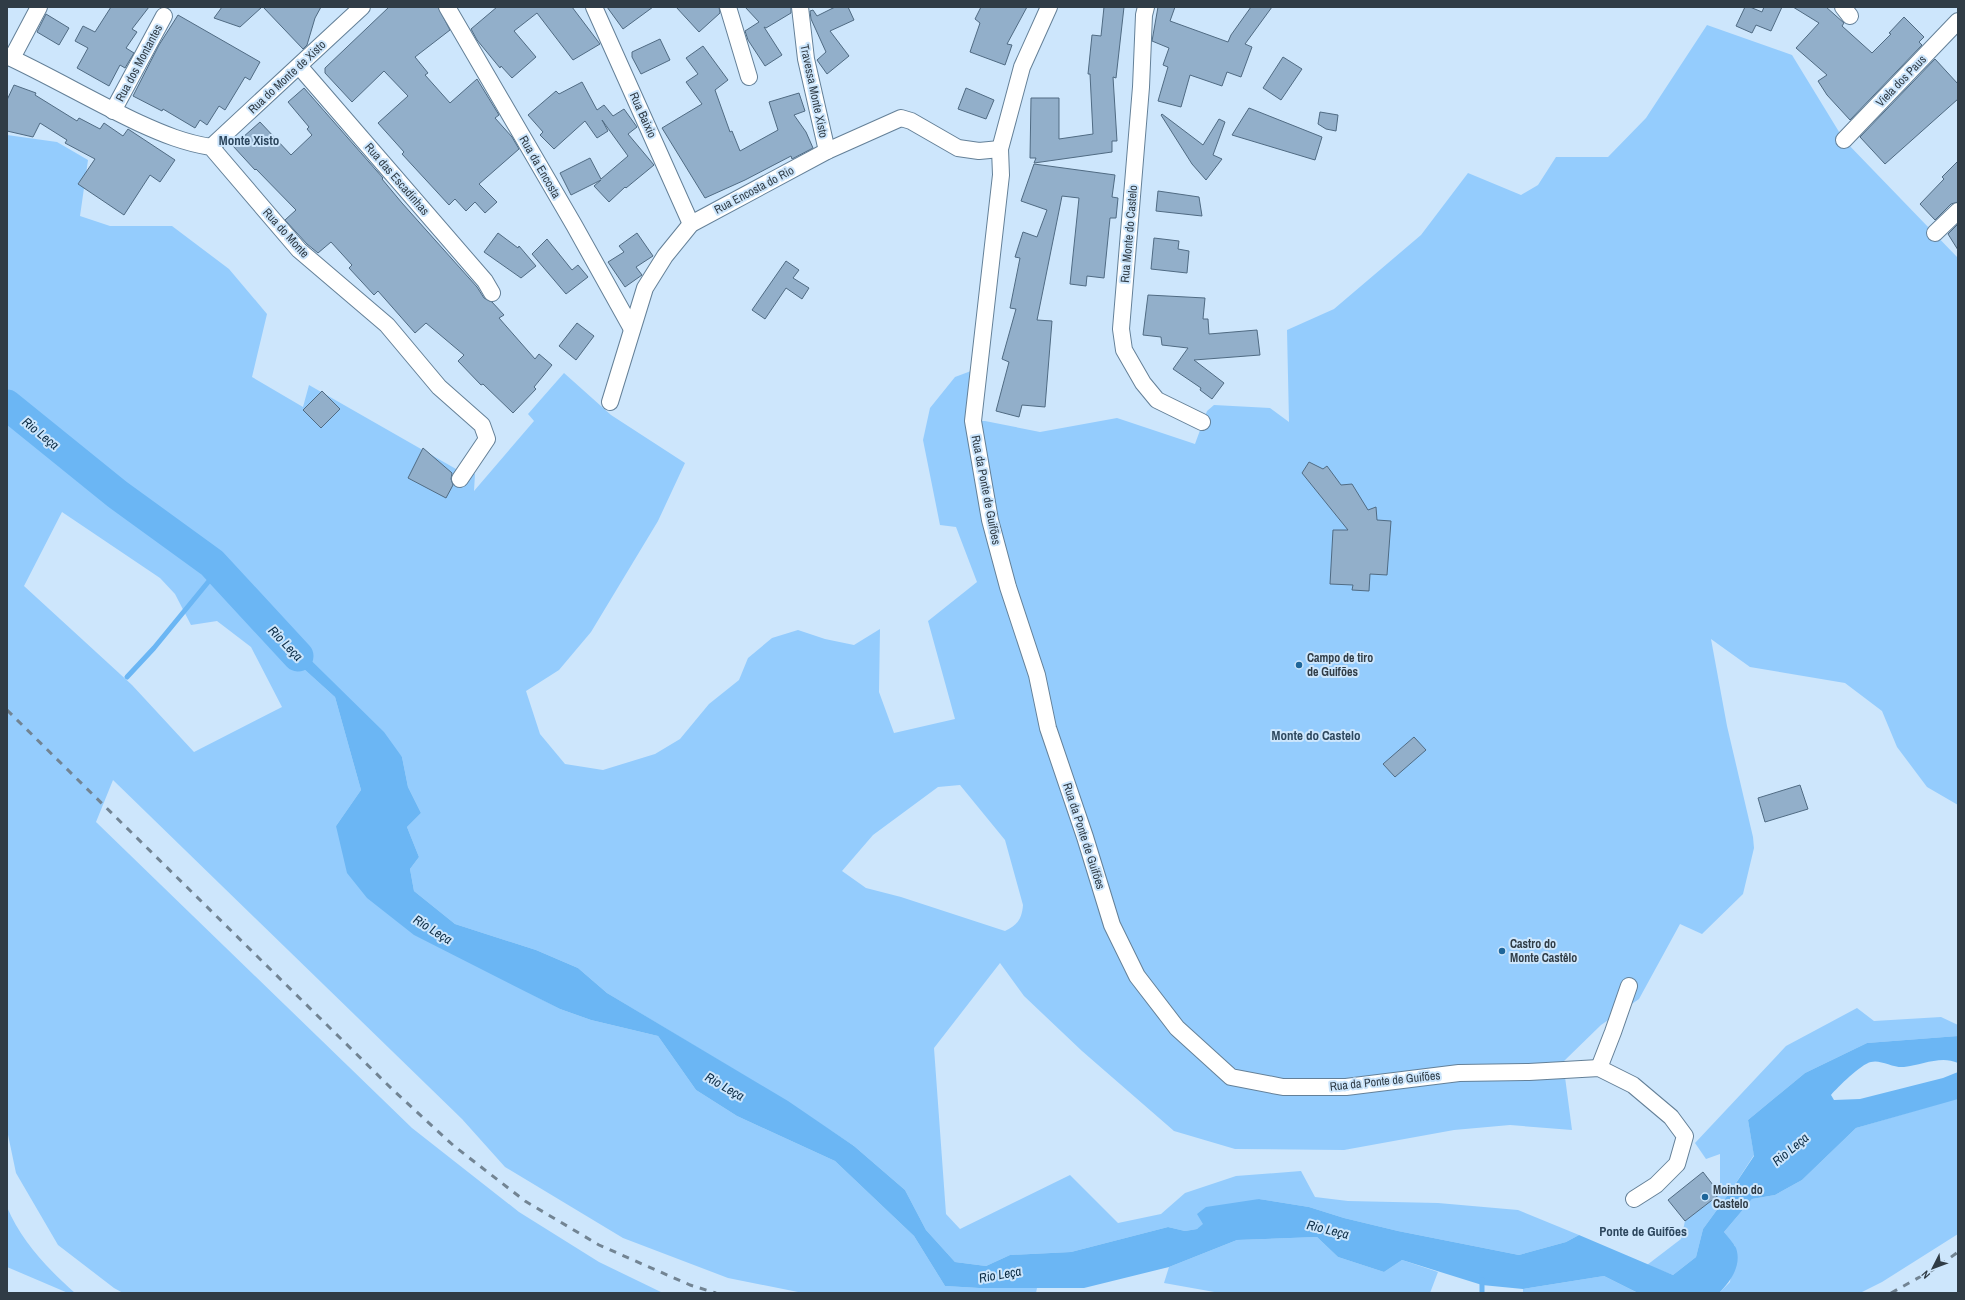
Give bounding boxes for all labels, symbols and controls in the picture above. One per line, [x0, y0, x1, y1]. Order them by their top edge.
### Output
street label: Rua dos Montantes [112, 22, 166, 104]
street label: Rua do Monte de Xisto [245, 37, 329, 117]
street label: Travessa Monte Xisto [796, 43, 832, 139]
street label: Viela dos Paus [1872, 52, 1930, 110]
street label: Rua Baixio [626, 90, 660, 140]
district label: Monte Xisto [219, 132, 279, 149]
street label: Rua da Encosta [516, 133, 565, 202]
street label: Rua das Escadinhas [361, 139, 433, 219]
street label: Rua Encosta do Rio [711, 162, 797, 218]
street label: Rua Monte do Castelo [1117, 185, 1141, 283]
street label: Rua do Monte [259, 205, 313, 261]
water label: Rio Leça [19, 413, 63, 453]
street label: Rua da Ponte de Guifões [968, 434, 1004, 546]
water label: Rio Leça [265, 622, 307, 665]
place label: Campo de tiro de Guifões [1307, 650, 1373, 680]
marker: Campo de tiro de Guifões [1294, 660, 1304, 670]
district label: Monte do Castelo [1272, 727, 1360, 744]
street label: Rua da Ponte de Guifões [1059, 781, 1109, 891]
water label: Rio Leça [410, 911, 455, 948]
place label: Castro do Monte Castêlo [1510, 936, 1577, 966]
marker: Castro do Monte Castêlo [1497, 946, 1507, 956]
street label: Rua da Ponte de Guifões [1329, 1067, 1441, 1095]
water label: Rio Leça [702, 1068, 748, 1104]
water label: Rio Leça [1769, 1129, 1812, 1170]
place label: Moinho do Castelo [1713, 1182, 1763, 1212]
marker: Moinho do Castelo [1700, 1192, 1710, 1202]
water label: Rio Leça [1305, 1216, 1351, 1243]
district label: Ponte de Guifões [1599, 1223, 1687, 1240]
north arrow [1913, 1248, 1953, 1288]
water label: Rio Leça [978, 1262, 1023, 1287]
text: N [1918, 1268, 1933, 1282]

